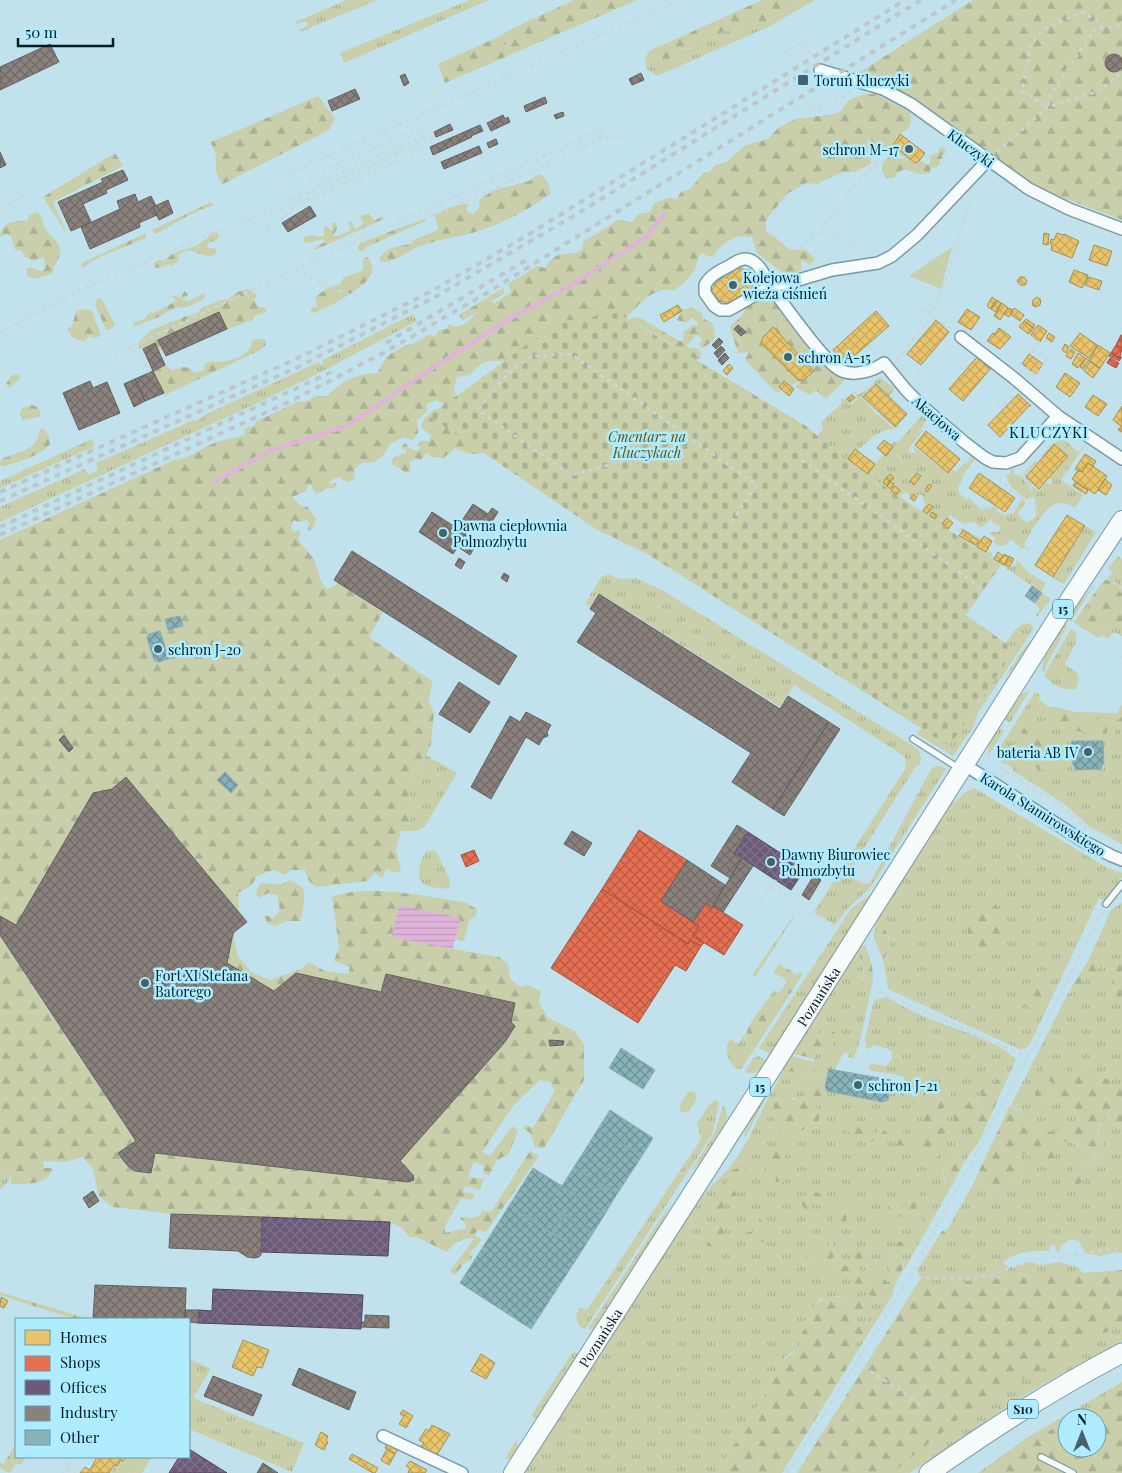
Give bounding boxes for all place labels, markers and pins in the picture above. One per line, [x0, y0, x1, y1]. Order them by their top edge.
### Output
place label: Toruń Kluczyki [814, 71, 909, 90]
marker: Toruń Kluczyki [796, 73, 810, 87]
place label: schron M-17 [822, 140, 899, 159]
marker: schron M-17 [903, 143, 915, 155]
place label: Kolejowa wieża ciśnień [743, 268, 828, 303]
marker: Kolejowa wieża ciśnień [727, 279, 739, 291]
place label: schron A-15 [798, 348, 871, 367]
marker: schron A-15 [782, 351, 794, 363]
place label: Dawna ciepłownia Polmozbytu [453, 516, 567, 551]
marker: Dawna ciepłownia Polmozbytu [437, 527, 449, 539]
place label: schron J-20 [168, 640, 241, 659]
marker: schron J-20 [152, 643, 164, 655]
place label: bateria AB IV [997, 743, 1078, 762]
marker: bateria AB IV [1082, 746, 1094, 758]
place label: Dawny Biurowiec Polmozbytu [781, 845, 891, 880]
marker: Dawny Biurowiec Polmozbytu [765, 856, 777, 868]
place label: Fort XI Stefana Batorego [155, 966, 248, 1001]
marker: Fort XI Stefana Batorego [139, 977, 151, 989]
place label: schron J-21 [868, 1076, 938, 1095]
marker: schron J-21 [852, 1079, 864, 1091]

